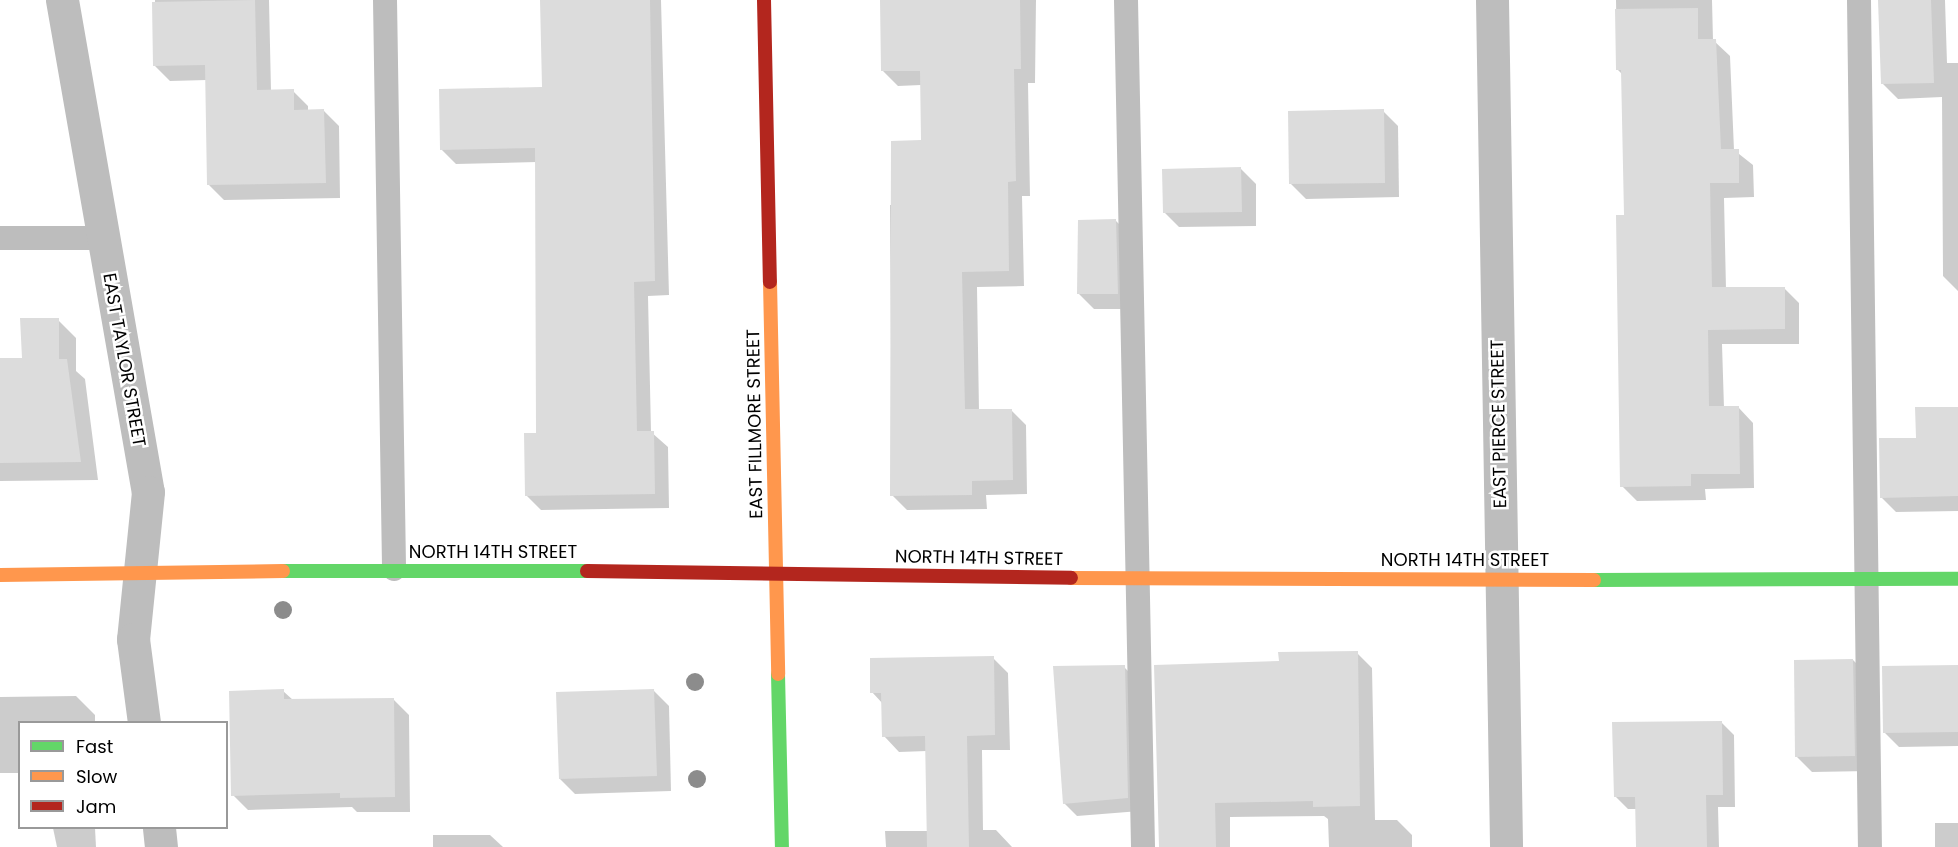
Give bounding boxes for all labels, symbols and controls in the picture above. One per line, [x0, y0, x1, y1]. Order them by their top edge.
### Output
street label: EAST TAYLOR STREET [98, 271, 150, 449]
street label: EAST FILLMORE STREET [743, 329, 767, 519]
street label: EAST PIERCE STREET [1487, 339, 1511, 509]
street label: NORTH 14TH STREET [409, 541, 577, 563]
street label: NORTH 14TH STREET [895, 546, 1063, 570]
street label: NORTH 14TH STREET [1381, 549, 1549, 571]
legend [18, 721, 228, 829]
text: Fast [76, 734, 113, 759]
text: Slow [76, 764, 117, 789]
text: Jam [76, 794, 116, 819]

